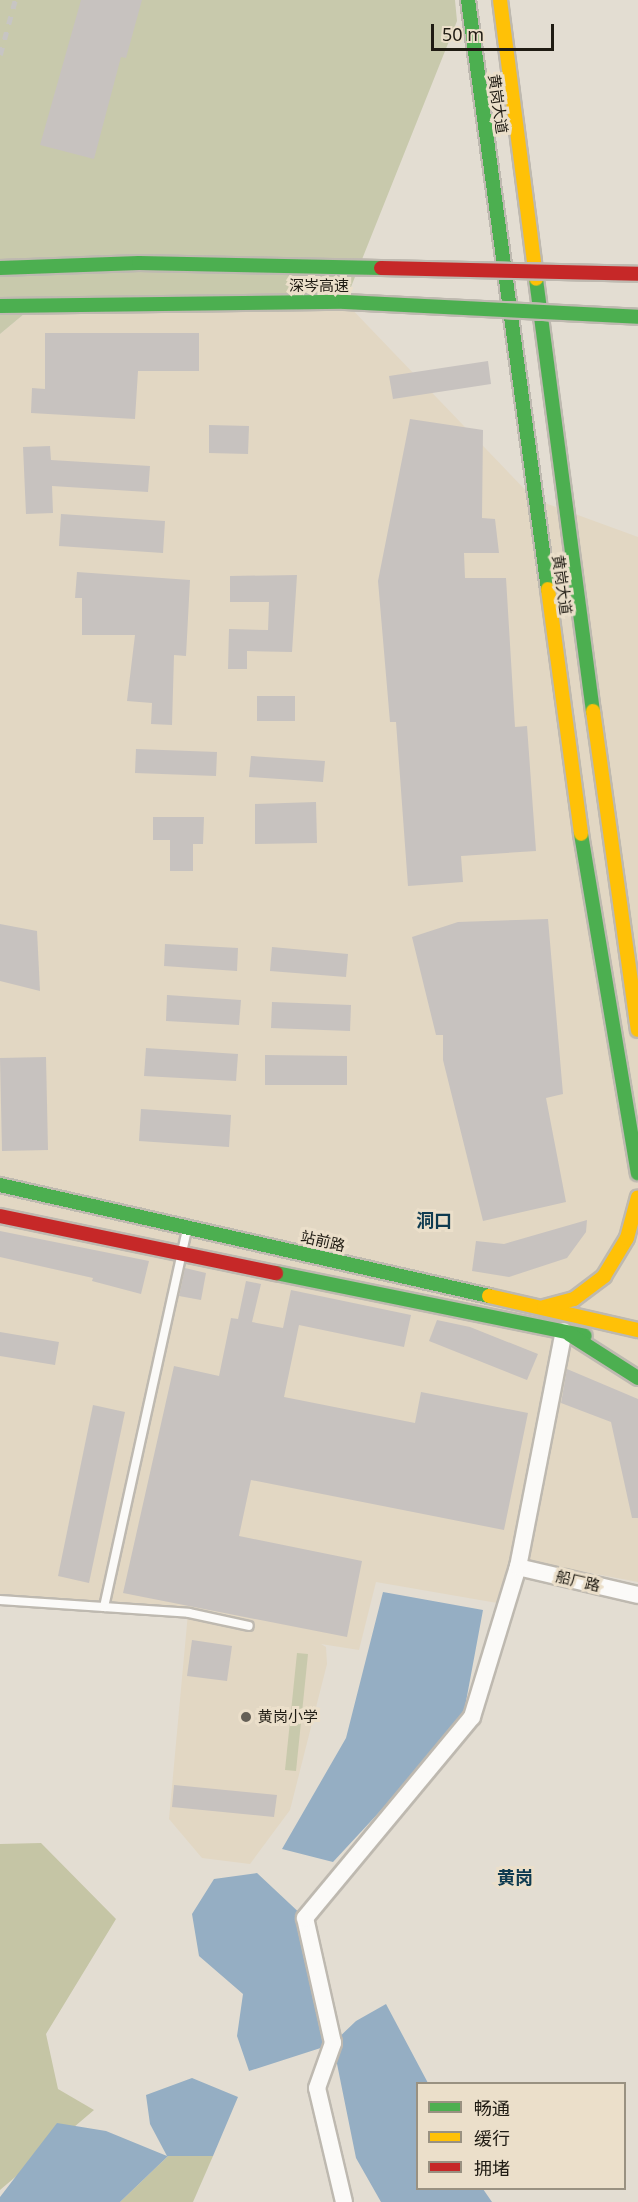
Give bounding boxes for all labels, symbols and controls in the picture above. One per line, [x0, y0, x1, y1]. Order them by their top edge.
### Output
scale bar [434, 12, 557, 50]
text: 50 m [442, 22, 484, 46]
street label: 黄岗大道 [485, 73, 511, 135]
street label: 深岑高速 [289, 277, 349, 295]
street label: 黄岗大道 [549, 554, 575, 616]
district label: 洞口 [416, 1209, 452, 1231]
street label: 站前路 [299, 1227, 347, 1255]
street label: 船厂路 [554, 1567, 602, 1595]
place label: 黄岗小学 [258, 1708, 318, 1726]
marker: 黄岗小学 [239, 1710, 253, 1724]
district label: 黄岗 [497, 1866, 533, 1888]
legend [416, 2082, 626, 2190]
text: 畅通 [474, 2096, 510, 2120]
text: 缓行 [474, 2126, 510, 2150]
text: 拥堵 [474, 2156, 510, 2180]

